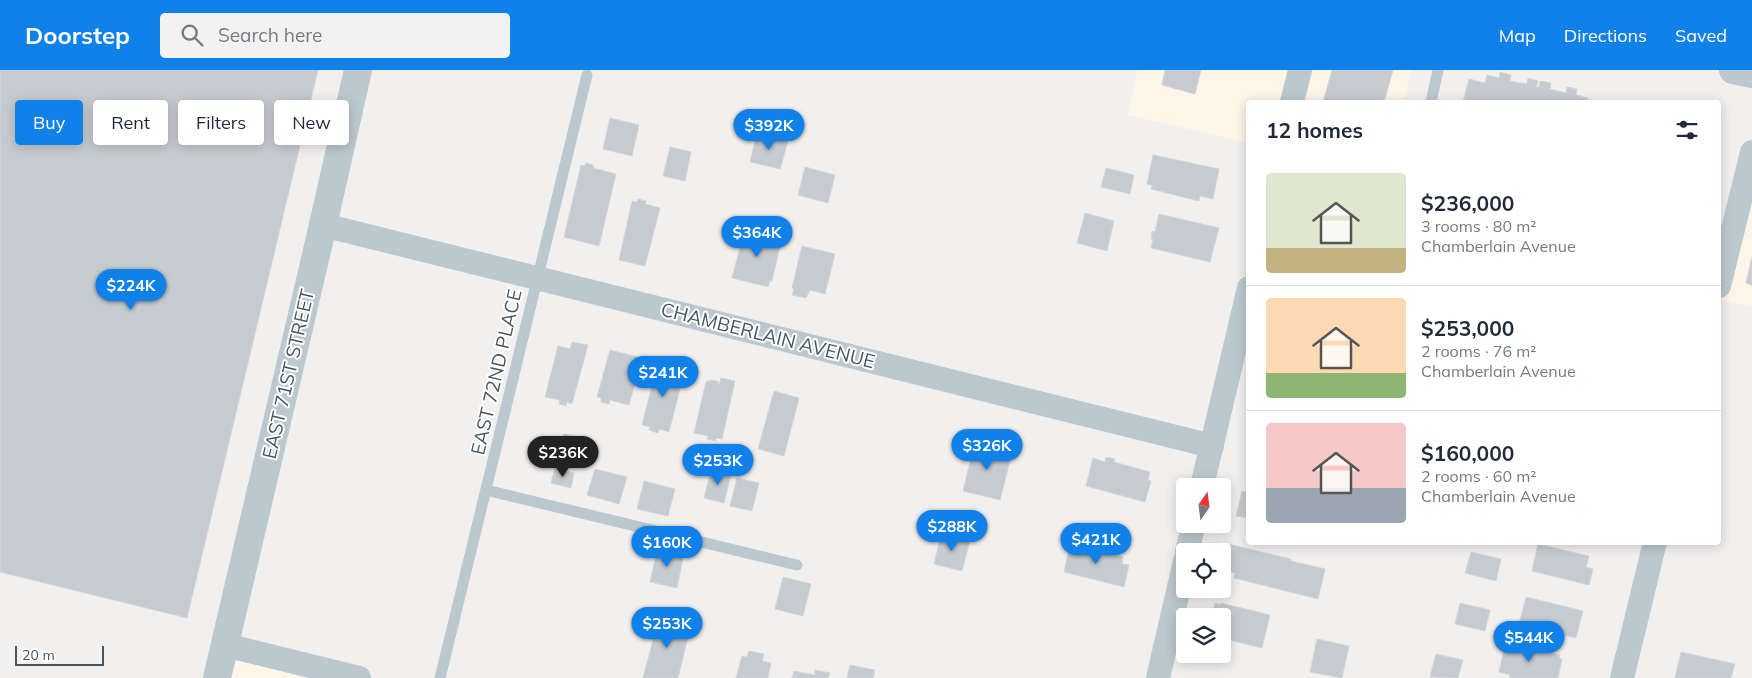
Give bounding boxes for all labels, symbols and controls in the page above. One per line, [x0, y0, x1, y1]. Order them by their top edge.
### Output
search box [160, 13, 510, 58]
text: Doorstep [25, 20, 130, 50]
icon: search [178, 21, 206, 49]
text: Search here [218, 23, 322, 47]
text: Map [1499, 24, 1536, 47]
text: Directions [1564, 24, 1647, 47]
text: Saved [1675, 24, 1727, 47]
chip: Buy [15, 100, 83, 145]
chip: Rent [93, 100, 168, 145]
chip: Filters [178, 100, 264, 145]
chip: New [274, 100, 349, 145]
pin: $392K [734, 108, 804, 151]
text: $392K [744, 115, 794, 135]
icon: filters [1673, 116, 1701, 144]
text: 12 homes [1266, 117, 1363, 143]
text: $236,000 [1421, 190, 1514, 216]
icon: home [1306, 193, 1366, 253]
pin: $364K [722, 216, 792, 258]
text: 3 rooms · 80 m² [1421, 216, 1536, 236]
text: $364K [732, 222, 782, 242]
text: Chamberlain Avenue [1421, 236, 1576, 256]
pin: $224K [96, 268, 166, 311]
text: $224K [106, 275, 156, 295]
street label: EAST 71ST STREET [257, 286, 319, 461]
street label: EAST 72ND PLACE [465, 287, 527, 457]
street label: CHAMBERLAIN AVENUE [659, 297, 877, 373]
text: $253,000 [1421, 315, 1514, 341]
icon: home [1306, 318, 1366, 378]
text: 2 rooms · 76 m² [1421, 341, 1536, 361]
pin: $241K [628, 356, 698, 398]
text: Chamberlain Avenue [1421, 361, 1576, 381]
text: $241K [638, 362, 688, 382]
pin: $326K [952, 428, 1022, 471]
text: $326K [962, 435, 1012, 455]
pin: $236K [528, 436, 598, 478]
text: $160,000 [1421, 440, 1514, 466]
text: $236K [538, 442, 588, 462]
icon: home [1306, 443, 1366, 503]
pin: $253K [683, 444, 753, 486]
text: $253K [693, 450, 743, 470]
text: 2 rooms · 60 m² [1421, 466, 1536, 486]
north arrow [1176, 478, 1231, 532]
map controls [1176, 478, 1231, 663]
text: Chamberlain Avenue [1421, 486, 1576, 506]
pin: $288K [917, 510, 987, 552]
text: $288K [927, 516, 977, 536]
pin: $421K [1061, 522, 1131, 565]
pin: $160K [632, 526, 702, 568]
text: $421K [1071, 529, 1121, 549]
text: $160K [642, 532, 692, 552]
button: locate [1176, 543, 1231, 598]
pin: $253K [632, 606, 702, 649]
button: layers [1176, 608, 1231, 663]
text: $253K [642, 613, 692, 633]
pin: $544K [1494, 620, 1564, 663]
text: $544K [1504, 627, 1554, 647]
scale bar [15, 643, 104, 666]
text: 20 m [22, 646, 55, 664]

